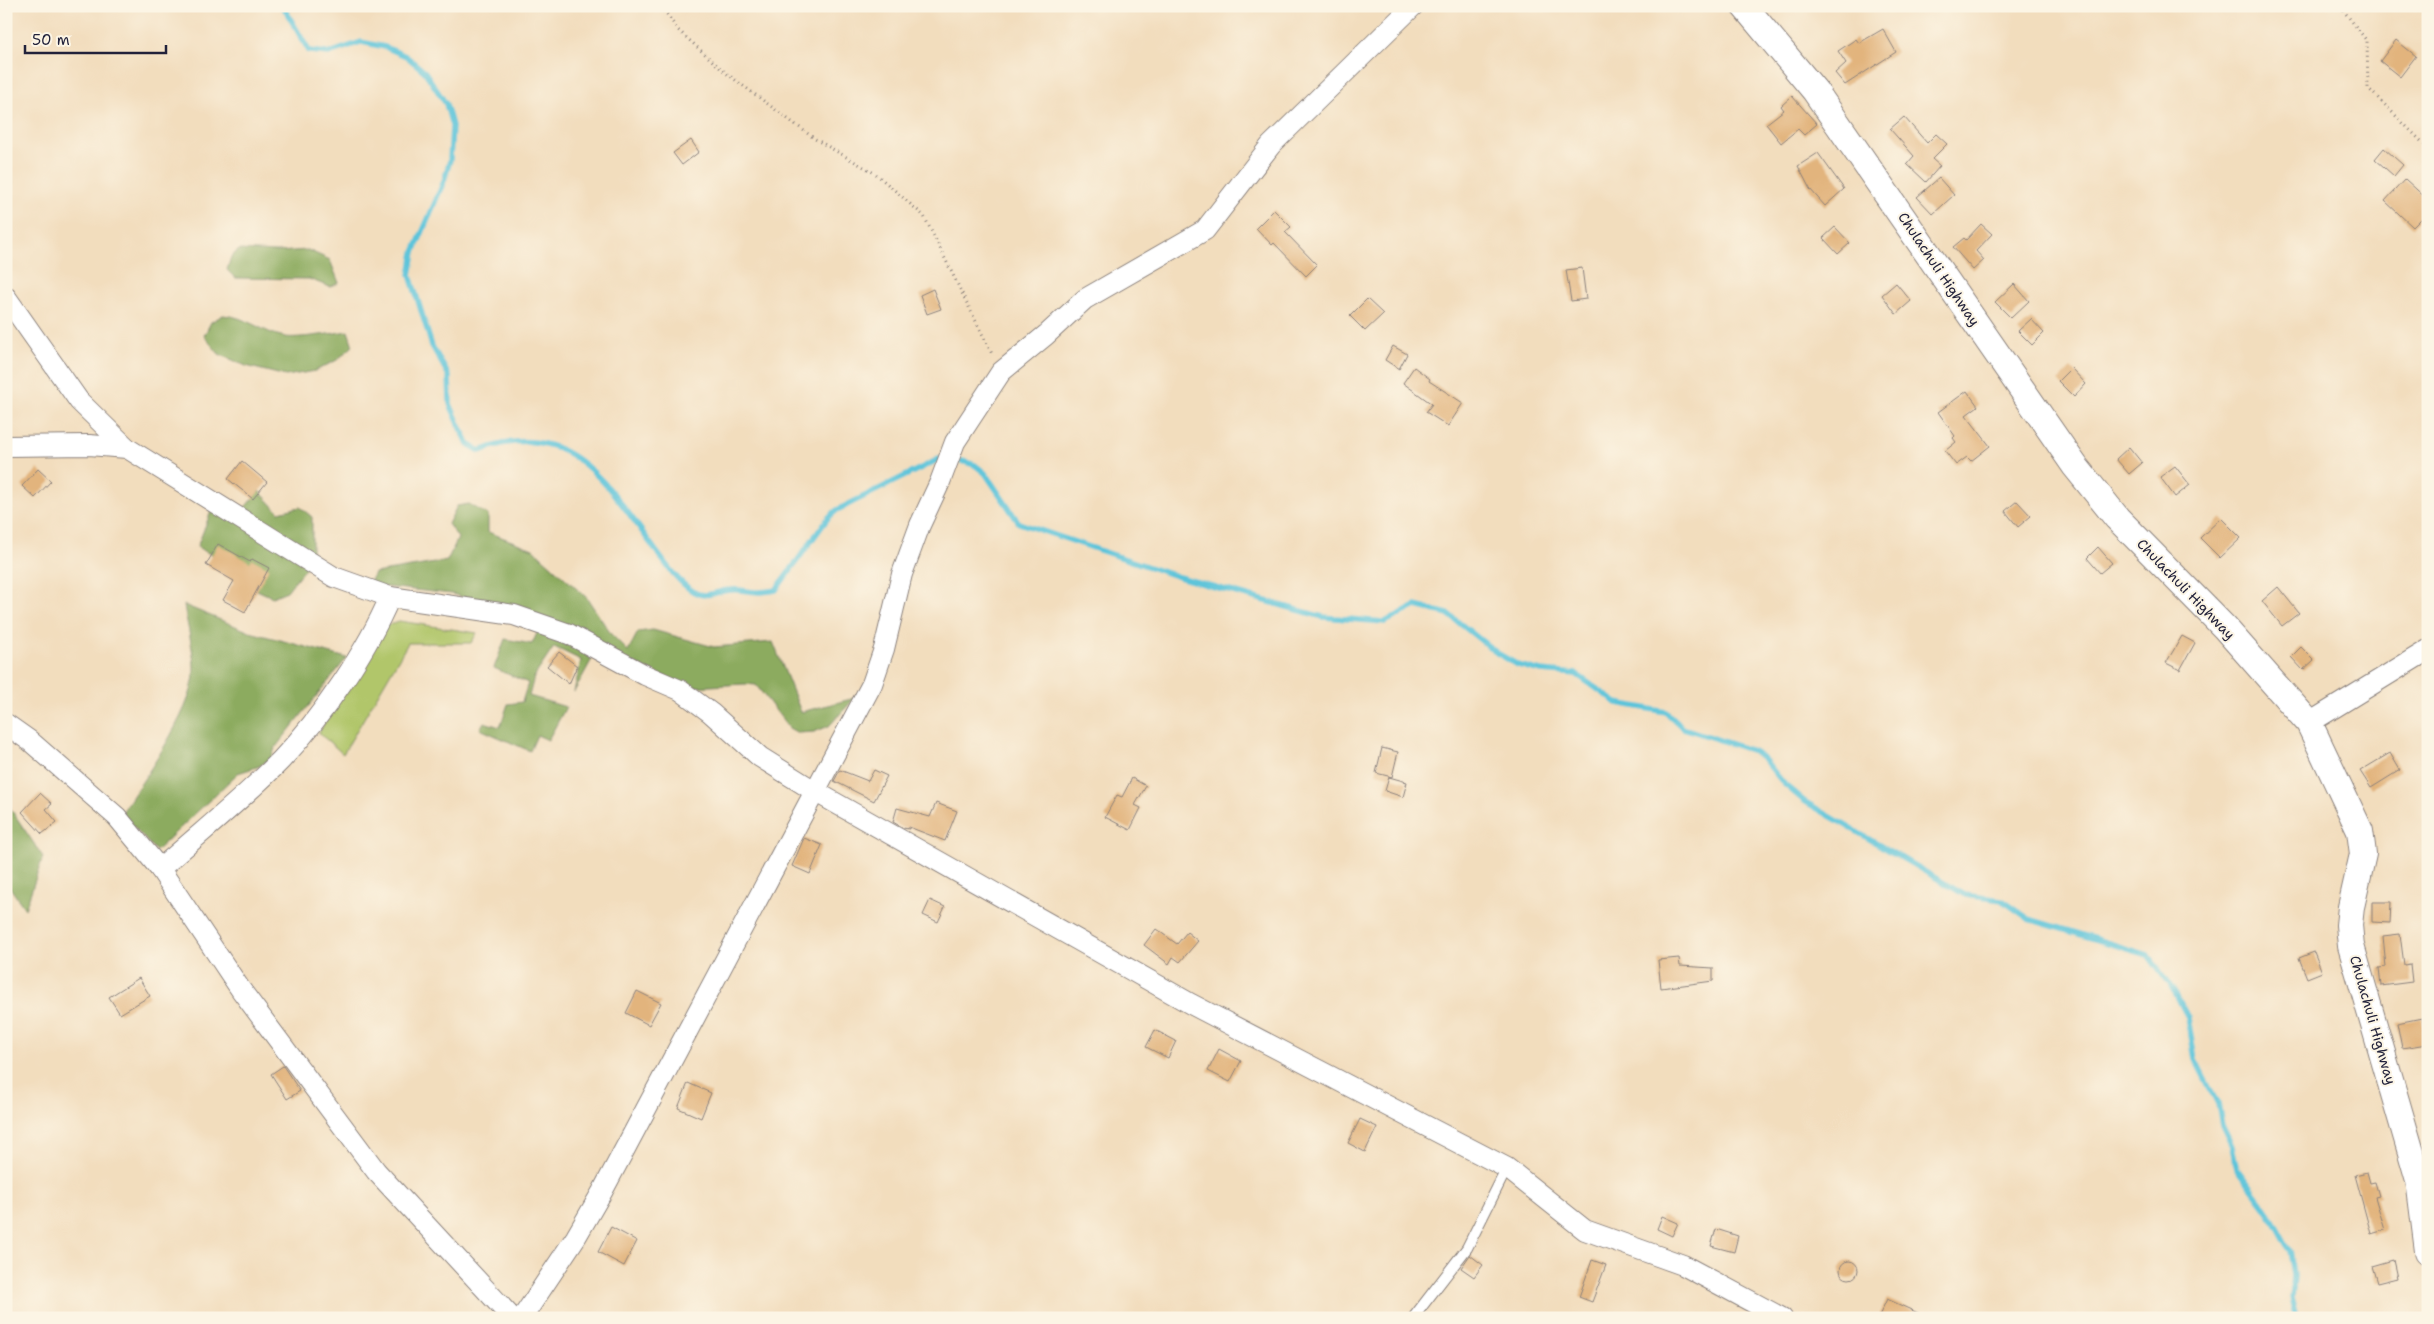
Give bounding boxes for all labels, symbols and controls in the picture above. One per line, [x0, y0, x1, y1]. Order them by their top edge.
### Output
scale bar [25, 22, 166, 54]
text: 50 m [32, 30, 70, 50]
street label: Chulachuli Highway [1894, 209, 1984, 329]
street label: Chulachuli Highway [2133, 535, 2239, 643]
street label: Chulachuli Highway [2346, 953, 2400, 1087]

